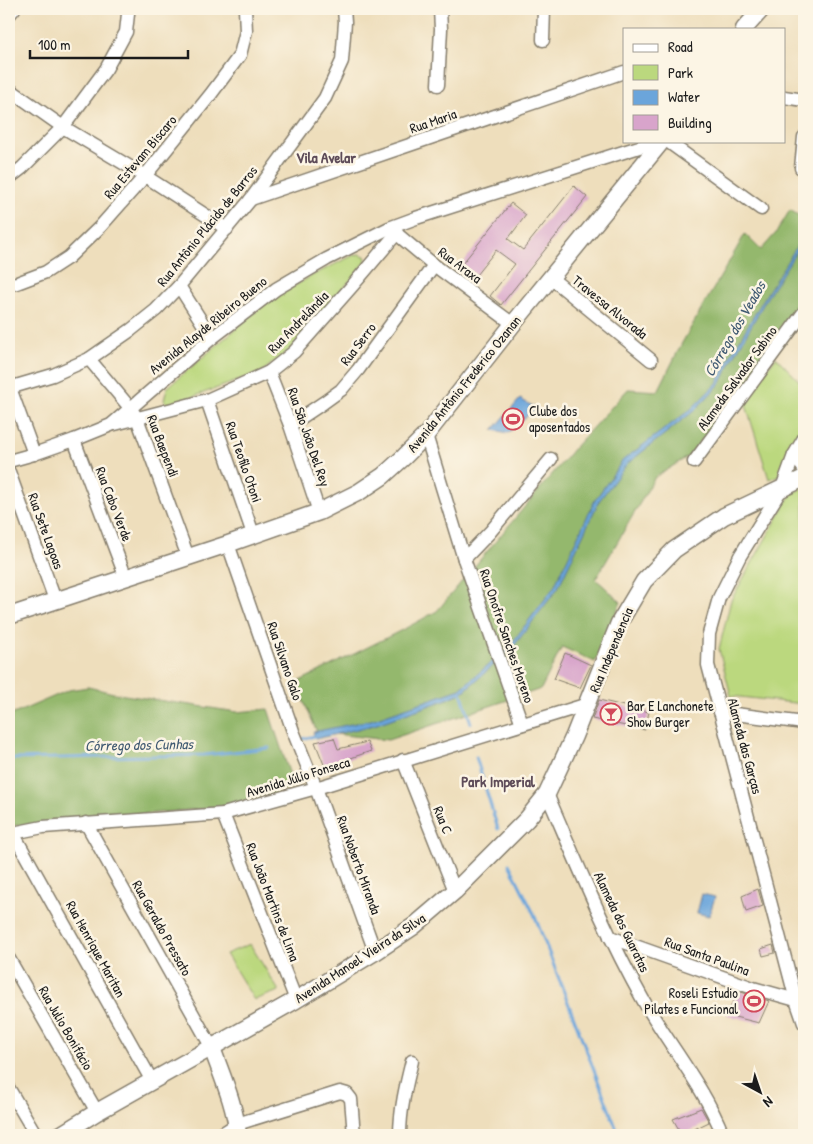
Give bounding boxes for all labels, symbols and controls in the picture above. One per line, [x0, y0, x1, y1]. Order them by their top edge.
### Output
scale bar [30, 28, 188, 60]
legend [623, 28, 786, 142]
text: 100 m [38, 34, 71, 55]
text: Road [668, 36, 693, 57]
text: Park [668, 62, 693, 83]
text: Water [668, 86, 700, 107]
street label: Rua Maria [407, 103, 459, 137]
street label: Rua Estevam Biscaro [99, 110, 181, 203]
text: Building [668, 112, 712, 133]
district label: Vila Avelar [296, 147, 356, 168]
street label: Rua Antônio Plácido de Barros [152, 161, 261, 290]
street label: Rua Araxa [435, 242, 486, 288]
street label: Travessa Alvorada [569, 270, 652, 343]
street label: Avenida Alayde Ribeiro Bueno [145, 271, 271, 379]
water label: Córrego dos Veados [699, 276, 771, 380]
street label: Rua Andrelândia [263, 286, 333, 357]
street label: Avenida Antônio Frederico Ozanan [402, 311, 525, 456]
street label: Rua Serro [335, 318, 380, 369]
street label: Alameda Salvador Sabino [692, 321, 781, 434]
street label: Rua São João Del Rey [283, 385, 335, 489]
place label: Clube dos aposentados [529, 401, 590, 437]
sports icon: Clube dos aposentados [501, 407, 525, 431]
street label: Rua Baependi [142, 412, 184, 480]
street label: Rua Teofilo Otoni [222, 419, 267, 505]
street label: Rua Cabo Verde [92, 464, 138, 544]
street label: Rua Sete Lagoas [23, 490, 69, 572]
street label: Rua Onofre Sanches Moreno [476, 566, 539, 706]
street label: Rua Independencia [584, 604, 638, 696]
street label: Rua Silvano Galo [263, 619, 308, 703]
place label: Bar E Lanchonete Show Burger [627, 696, 714, 732]
street label: Alameda das Garças [724, 696, 767, 796]
bar icon: Bar E Lanchonete Show Burger [599, 702, 623, 726]
water label: Córrego dos Cunhas [85, 733, 194, 756]
street label: Avenida Júlio Fonseca [244, 752, 352, 801]
district label: Park Imperial [461, 771, 536, 793]
street label: Rua C [429, 803, 458, 837]
street label: Rua Noberto Miranda [333, 813, 386, 917]
street label: Rua João Martins de Lima [242, 840, 305, 964]
street label: Alameda dos Guaratas [590, 868, 655, 975]
street label: Rua Geraldo Pressato [128, 877, 197, 979]
street label: Rua Henrique Maritan [61, 897, 131, 1001]
street label: Avenida Manoel Vieira da Silva [291, 908, 429, 1007]
street label: Rua Santa Paulina [662, 931, 753, 980]
street label: Rua Julio Bonifácio [35, 982, 98, 1074]
place label: Roseli Estudio Pilates e Funcional [644, 983, 738, 1018]
sports icon: Roseli Estudio Pilates e Funcional [742, 989, 766, 1013]
north arrow [736, 1066, 786, 1116]
text: N [759, 1093, 778, 1112]

